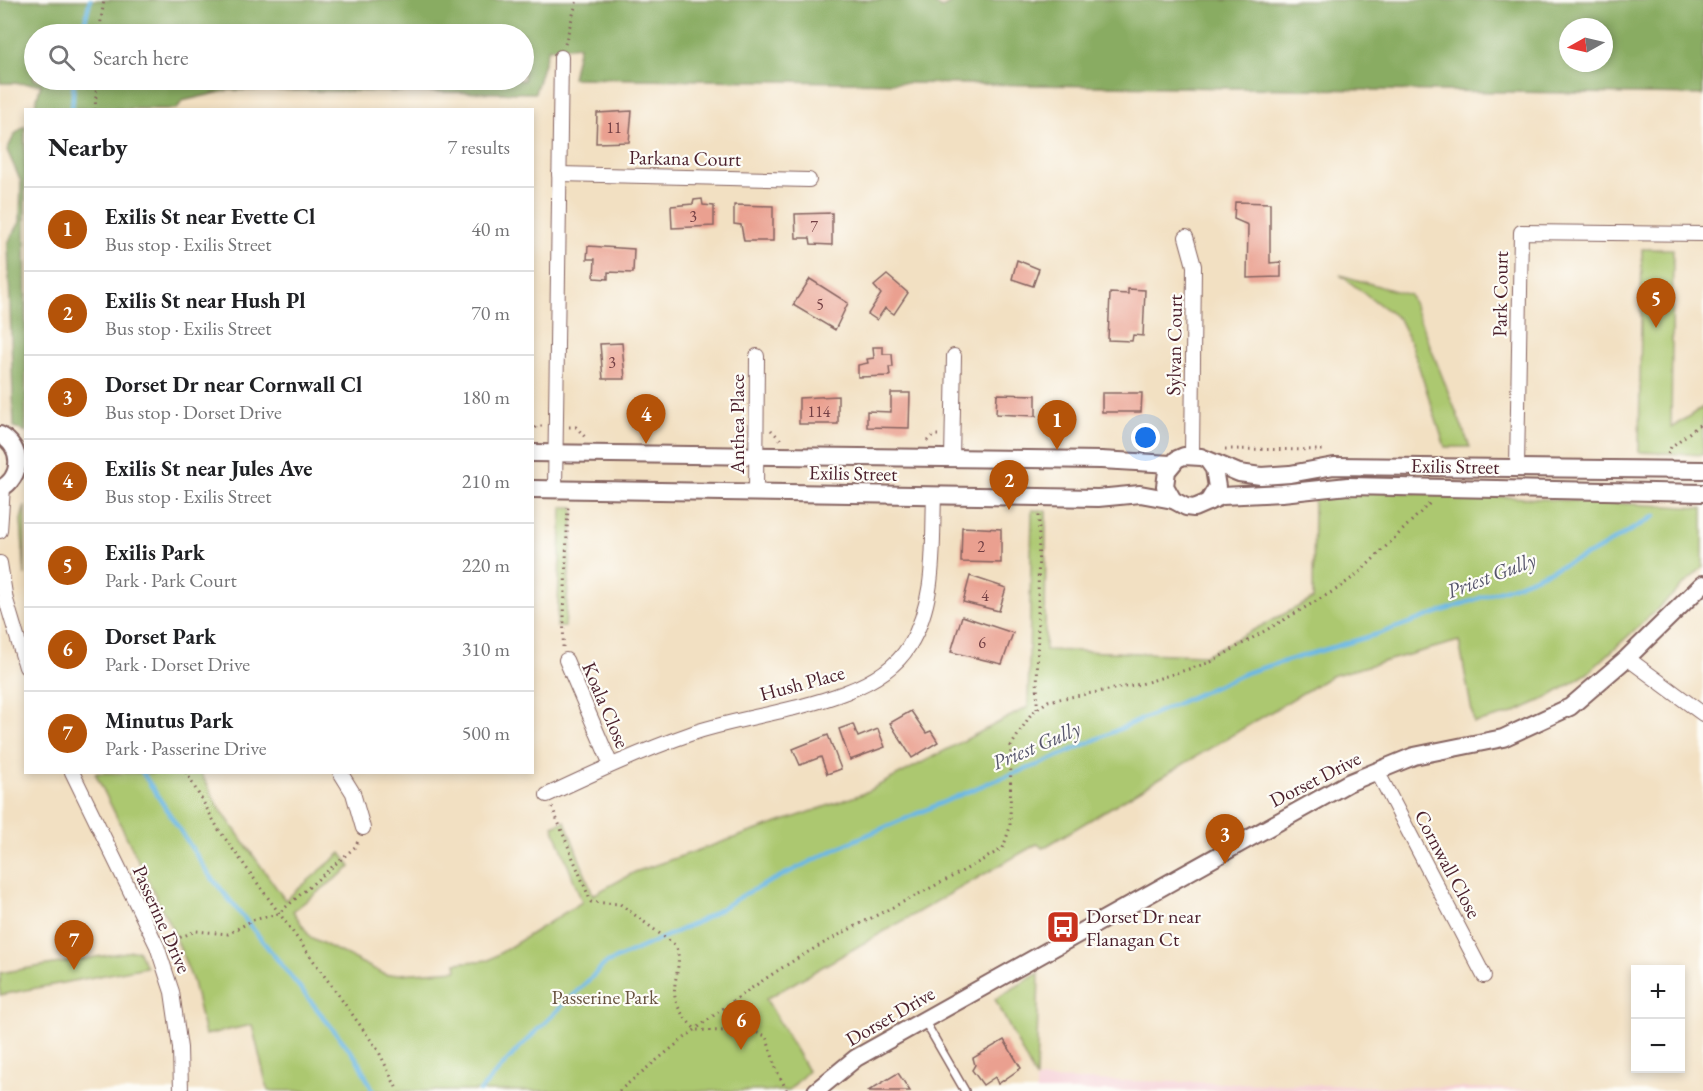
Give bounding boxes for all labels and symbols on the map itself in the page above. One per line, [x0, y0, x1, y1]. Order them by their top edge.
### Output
north arrow [1559, 18, 1613, 72]
house number: 11 [606, 117, 622, 138]
street label: Parkana Court [629, 144, 742, 172]
house number: 3 [689, 206, 697, 227]
house number: 7 [810, 216, 818, 237]
street label: Park Court [1486, 250, 1514, 337]
pin: 5 [1636, 278, 1676, 328]
street label: Sylvan Court [1160, 293, 1188, 396]
house number: 5 [816, 294, 824, 315]
house number: 3 [608, 352, 616, 373]
street label: Anthea Place [724, 374, 750, 475]
pin: 4 [626, 394, 666, 444]
pin: 1 [1038, 400, 1076, 450]
house number: 114 [807, 401, 831, 422]
your location [1131, 423, 1160, 452]
street label: Exilis Street [1410, 452, 1500, 480]
street label: Exilis Street [808, 459, 898, 487]
pin: 2 [990, 460, 1028, 510]
house number: 2 [977, 536, 985, 557]
water label: Priest Gully [1442, 545, 1540, 604]
house number: 4 [981, 585, 989, 606]
house number: 6 [978, 632, 986, 653]
street label: Koala Close [576, 658, 636, 752]
street label: Hush Place [757, 659, 848, 707]
water label: Priest Gully [988, 714, 1085, 776]
street label: Dorset Drive [1265, 745, 1365, 813]
street label: Cornwall Close [1409, 805, 1488, 923]
pin: 3 [1206, 814, 1244, 864]
street label: Passerine Drive [127, 861, 197, 977]
place label: Dorset Dr near Flanagan Ct [1086, 903, 1201, 952]
bus stop icon: Dorset Dr near Flanagan Ct [1045, 909, 1081, 945]
pin: 7 [54, 920, 94, 970]
street label: Dorset Drive [841, 980, 940, 1052]
park label: Passerine Park [552, 984, 659, 1010]
pin: 6 [722, 1000, 760, 1050]

